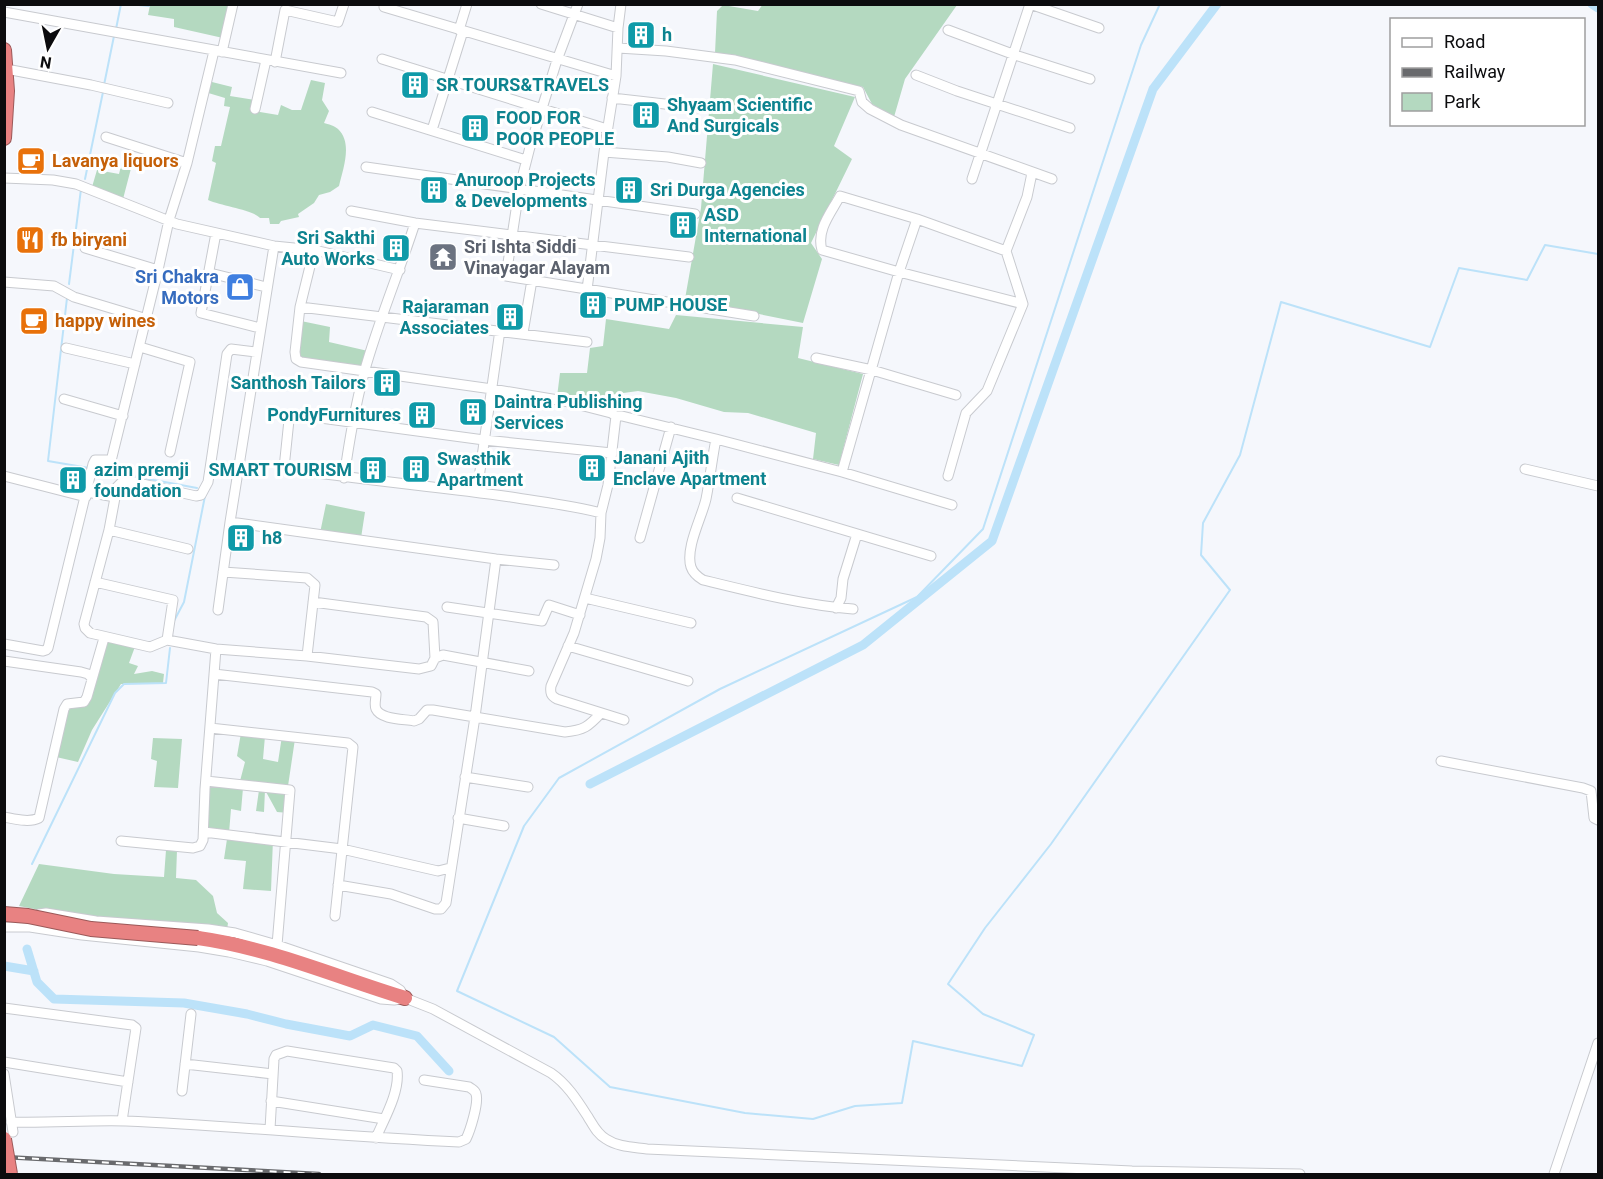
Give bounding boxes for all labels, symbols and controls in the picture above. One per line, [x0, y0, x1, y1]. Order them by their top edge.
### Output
north arrow [18, 18, 78, 78]
legend [1390, 18, 1585, 126]
building icon: h [625, 19, 657, 51]
place label: h [662, 24, 672, 45]
text: Road [1444, 31, 1485, 52]
text: N [39, 52, 53, 73]
text: Railway [1444, 61, 1506, 82]
building icon: SR TOURS&TRAVELS [399, 69, 431, 101]
place label: SR TOURS&TRAVELS [436, 74, 609, 95]
text: Park [1444, 91, 1481, 112]
place label: Shyaam Scientific And Surgicals [667, 94, 813, 136]
building icon: Shyaam Scientific And Surgicals [630, 99, 662, 131]
place label: FOOD FOR POOR PEOPLE [496, 107, 614, 149]
building icon: FOOD FOR POOR PEOPLE [459, 112, 491, 144]
cafe icon: Lavanya liquors [15, 145, 47, 177]
place label: Lavanya liquors [52, 150, 179, 171]
place label: Anuroop Projects & Developments [455, 169, 595, 211]
building icon: Anuroop Projects & Developments [418, 174, 450, 206]
building icon: Sri Durga Agencies [613, 174, 645, 206]
place label: Sri Durga Agencies [650, 179, 805, 200]
place label: ASD International [704, 204, 807, 246]
building icon: ASD International [667, 209, 699, 241]
restaurant icon: fb biryani [14, 224, 46, 256]
place label: Sri Sakthi Auto Works [281, 227, 375, 269]
place label: fb biryani [51, 229, 127, 250]
building icon: Sri Sakthi Auto Works [380, 232, 412, 264]
place label: Sri Ishta Siddi Vinayagar Alayam [464, 236, 610, 278]
temple icon: Sri Ishta Siddi Vinayagar Alayam [427, 241, 459, 273]
place label: Sri Chakra Motors [135, 266, 219, 308]
shop icon: Sri Chakra Motors [224, 271, 256, 303]
building icon: PUMP HOUSE [577, 289, 609, 321]
place label: PUMP HOUSE [614, 294, 728, 315]
place label: Rajaraman Associates [399, 296, 489, 338]
building icon: Rajaraman Associates [494, 301, 526, 333]
cafe icon: happy wines [18, 305, 50, 337]
place label: happy wines [55, 310, 155, 331]
building icon: Santhosh Tailors [371, 367, 403, 399]
place label: Santhosh Tailors [231, 372, 366, 393]
place label: Daintra Publishing Services [494, 391, 642, 433]
building icon: Daintra Publishing Services [457, 396, 489, 428]
building icon: PondyFurnitures [406, 399, 438, 431]
place label: PondyFurnitures [267, 404, 401, 425]
place label: Janani Ajith Enclave Apartment [613, 447, 766, 489]
place label: Swasthik Apartment [437, 448, 523, 490]
building icon: Janani Ajith Enclave Apartment [576, 452, 608, 484]
building icon: Swasthik Apartment [400, 453, 432, 485]
building icon: SMART TOURISM [357, 454, 389, 486]
place label: azim premji foundation [94, 459, 189, 501]
place label: SMART TOURISM [208, 459, 352, 480]
building icon: azim premji foundation [57, 464, 89, 496]
building icon: h8 [225, 522, 257, 554]
place label: h8 [262, 527, 282, 548]

